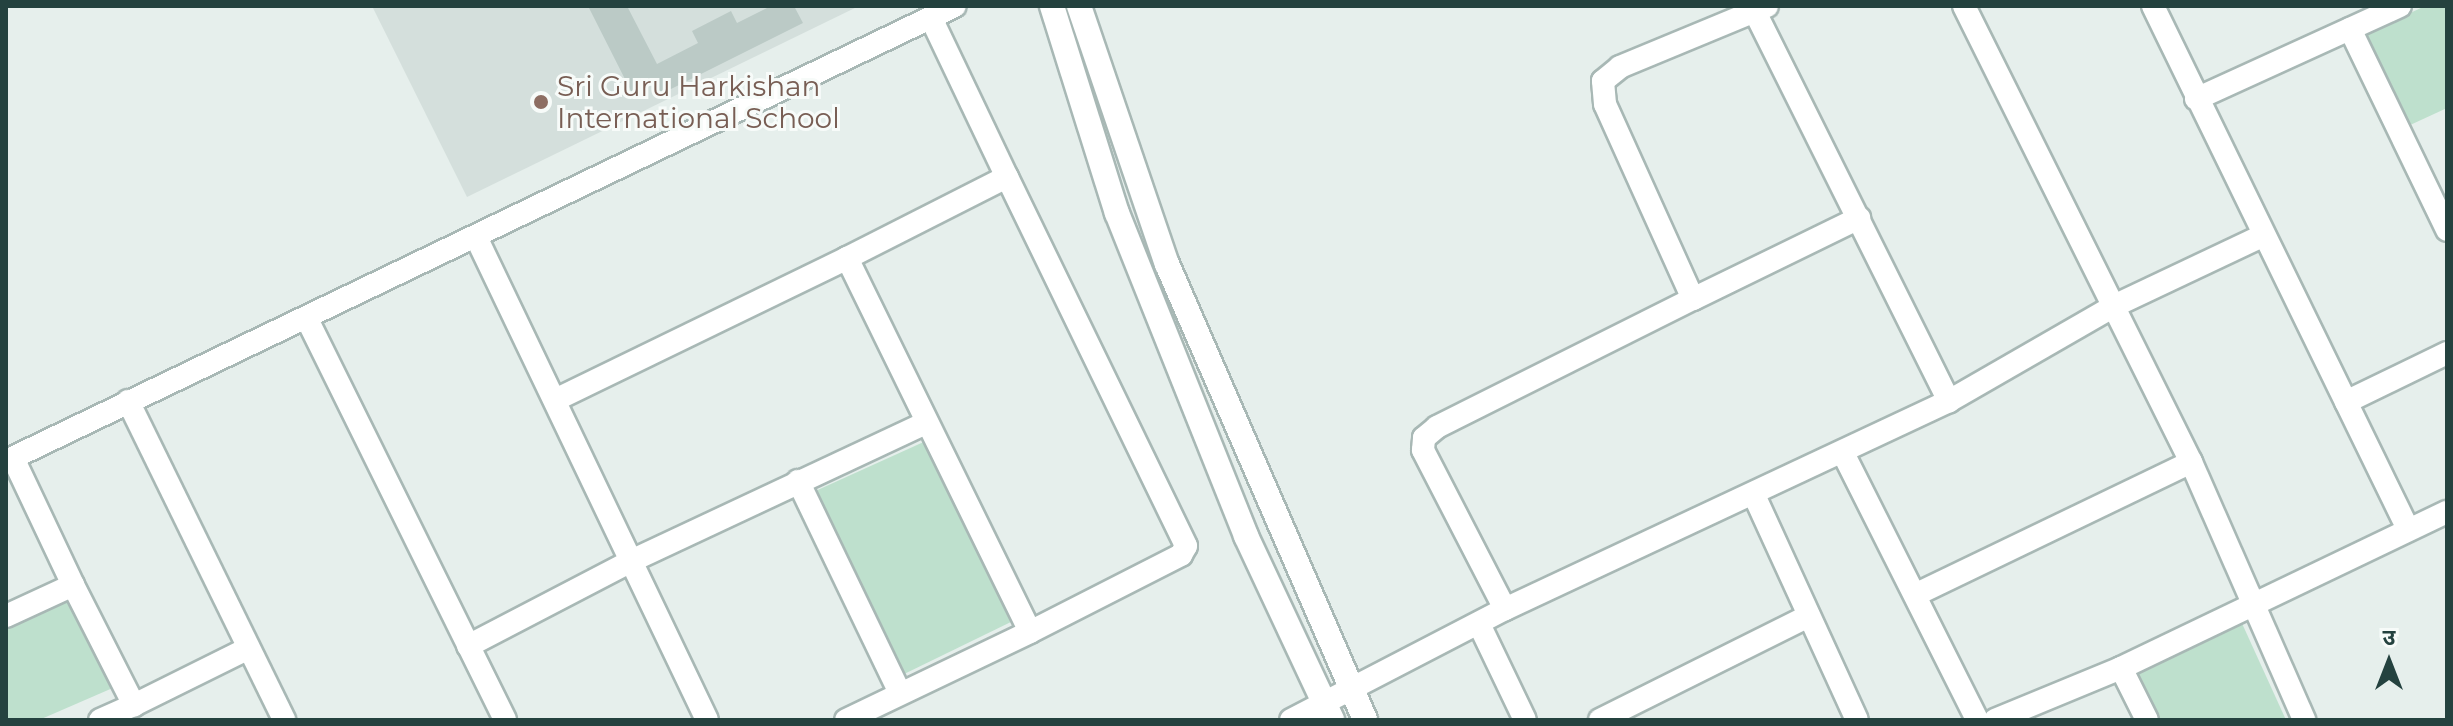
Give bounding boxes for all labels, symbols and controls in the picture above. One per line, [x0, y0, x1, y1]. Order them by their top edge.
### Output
place label: Sri Guru Harkishan International School [557, 69, 840, 135]
marker: Sri Guru Harkishan International School [532, 93, 550, 111]
north arrow [2349, 622, 2429, 702]
text: उ [2383, 624, 2395, 651]

